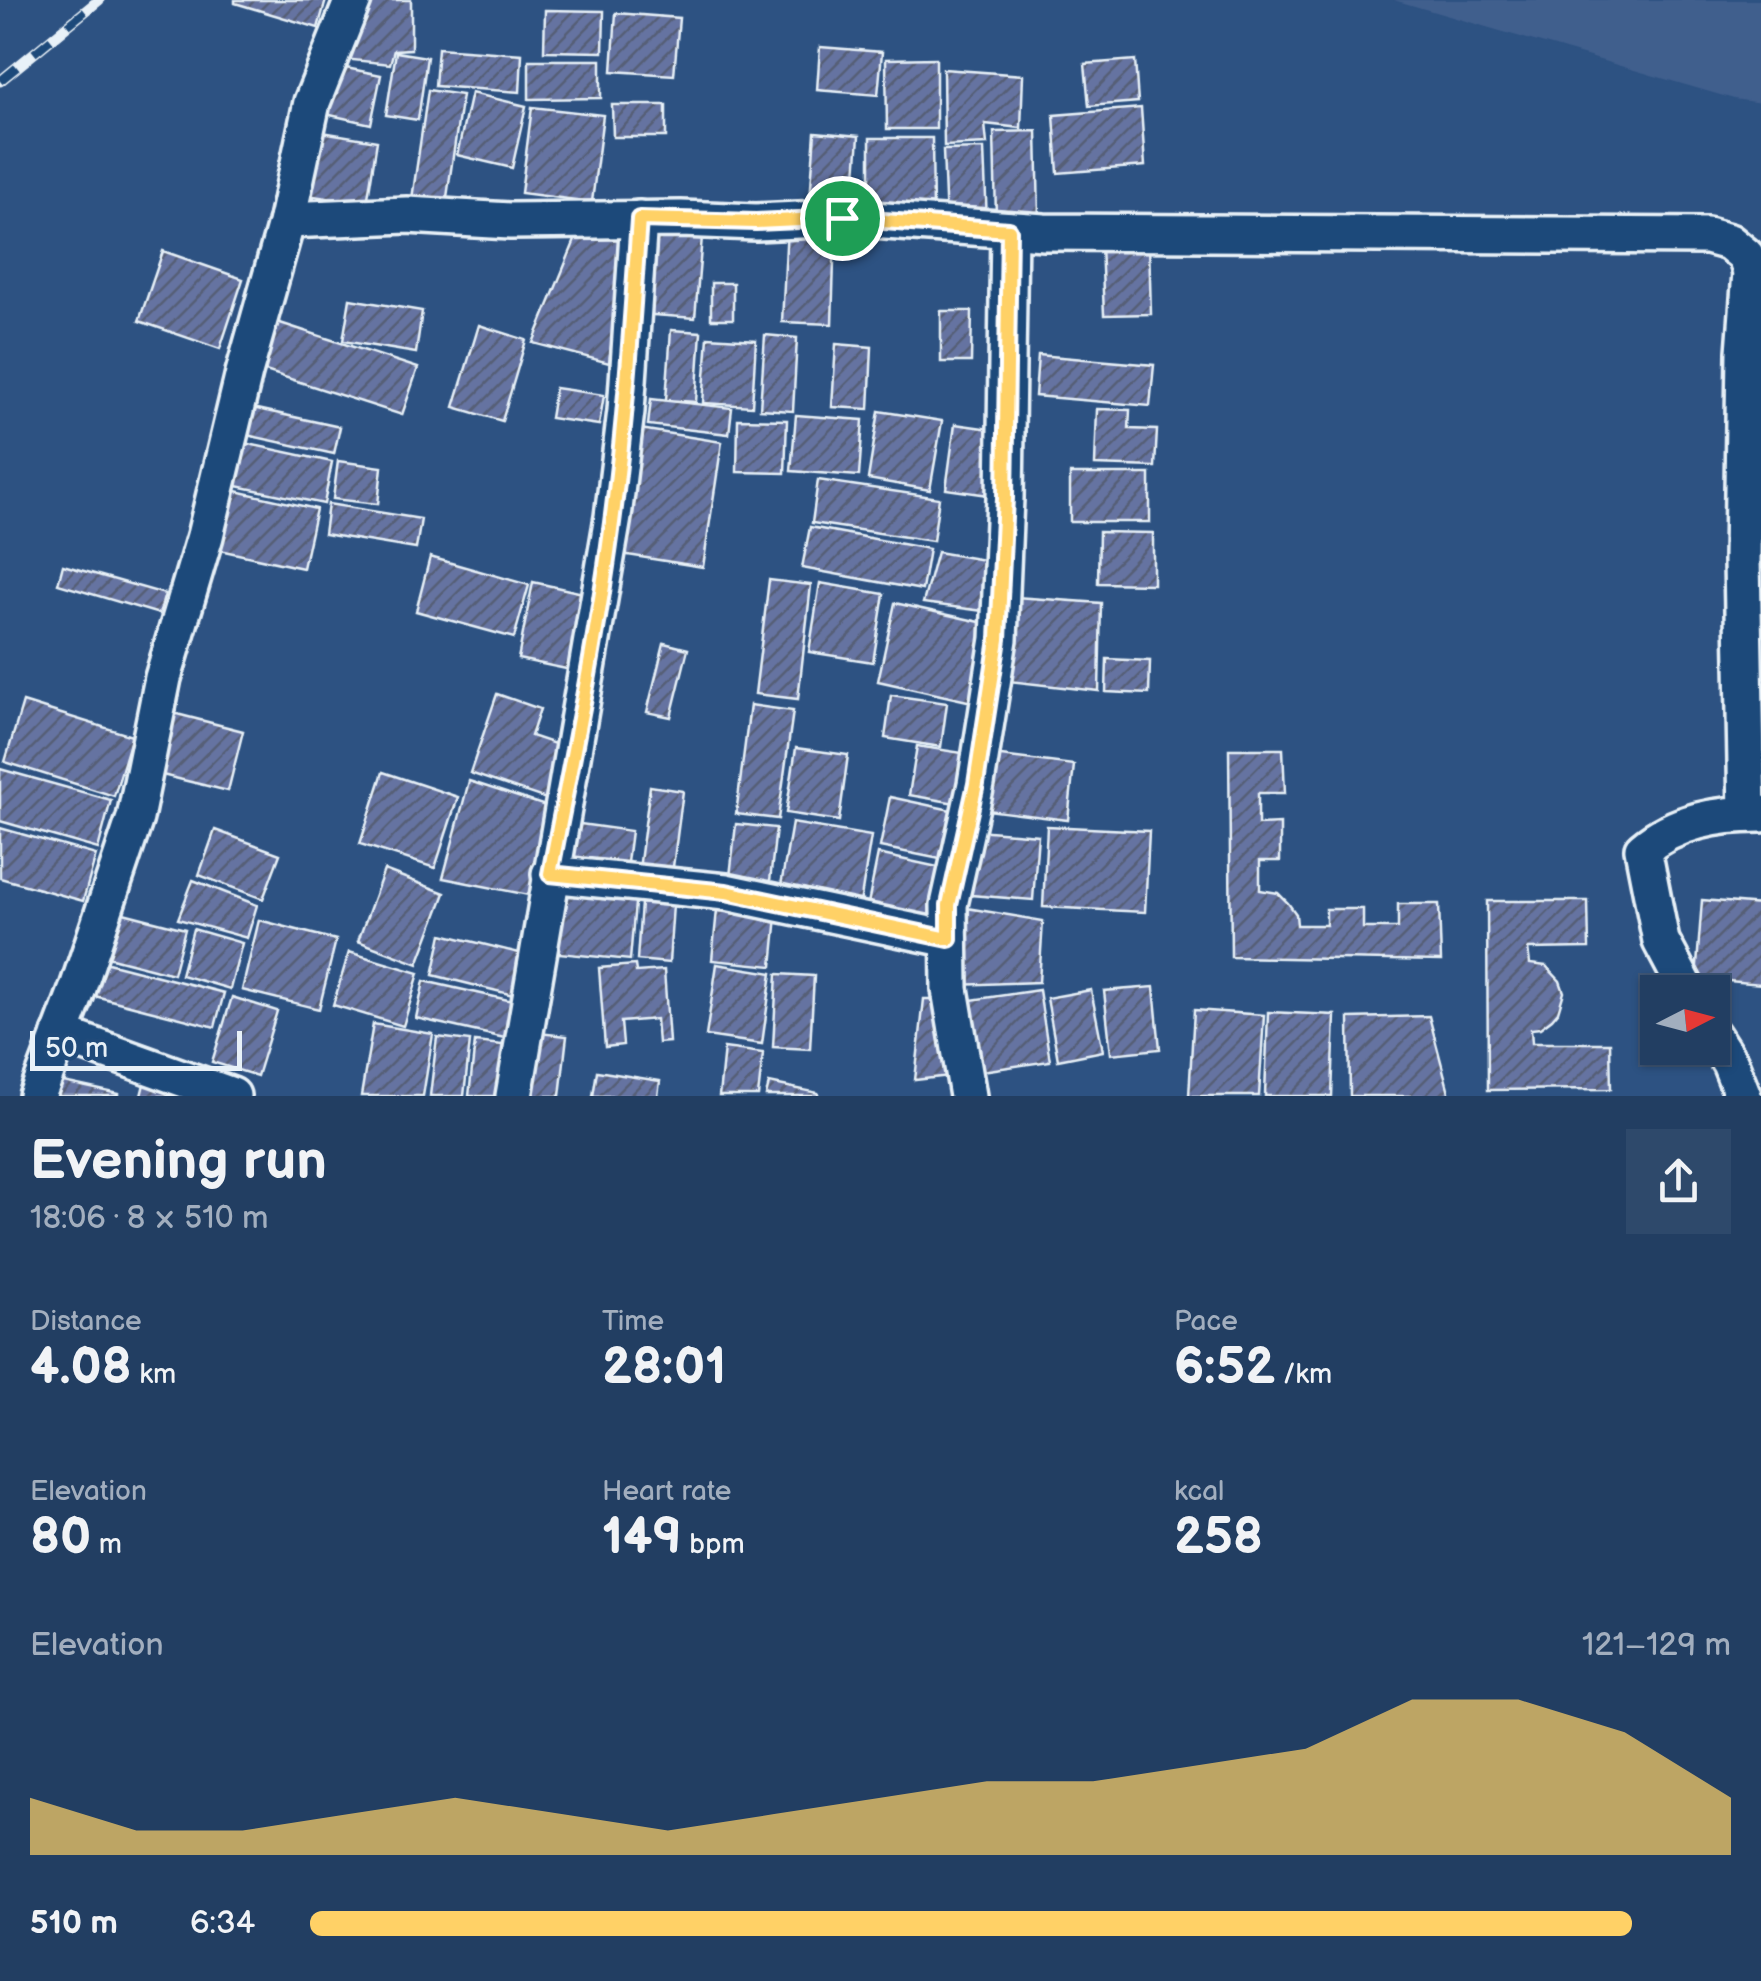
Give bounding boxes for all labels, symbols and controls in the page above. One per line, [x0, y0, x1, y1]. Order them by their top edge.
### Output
pin [800, 176, 885, 261]
icon: arrive [815, 191, 870, 246]
north arrow [1640, 975, 1730, 1065]
map controls [1640, 975, 1730, 1065]
scale bar [30, 1026, 242, 1070]
text: 50 m [45, 1032, 108, 1065]
text: Evening run [30, 1128, 327, 1195]
button: share [1626, 1129, 1731, 1234]
text: 18:06 · 8 × 510 m [30, 1199, 269, 1238]
text: Distance [30, 1305, 142, 1338]
text: Time [602, 1305, 664, 1338]
text: Pace [1174, 1305, 1238, 1338]
text: 4.08 [30, 1338, 132, 1398]
text: 28:01 [602, 1338, 726, 1398]
text: 6:52 [1174, 1338, 1275, 1398]
text: km [132, 1358, 176, 1391]
text: /km [1275, 1358, 1332, 1391]
text: Elevation [30, 1475, 147, 1508]
text: Heart rate [602, 1475, 731, 1508]
text: kcal [1174, 1475, 1224, 1508]
text: 80 [30, 1508, 91, 1568]
text: 149 [602, 1508, 682, 1568]
text: 258 [1174, 1508, 1263, 1568]
text: m [91, 1528, 122, 1561]
text: bpm [682, 1528, 745, 1561]
text: Elevation [30, 1626, 163, 1665]
text: 121–129 m [1582, 1626, 1731, 1665]
text: 510 m [30, 1904, 118, 1943]
text: 6:34 [190, 1904, 255, 1943]

